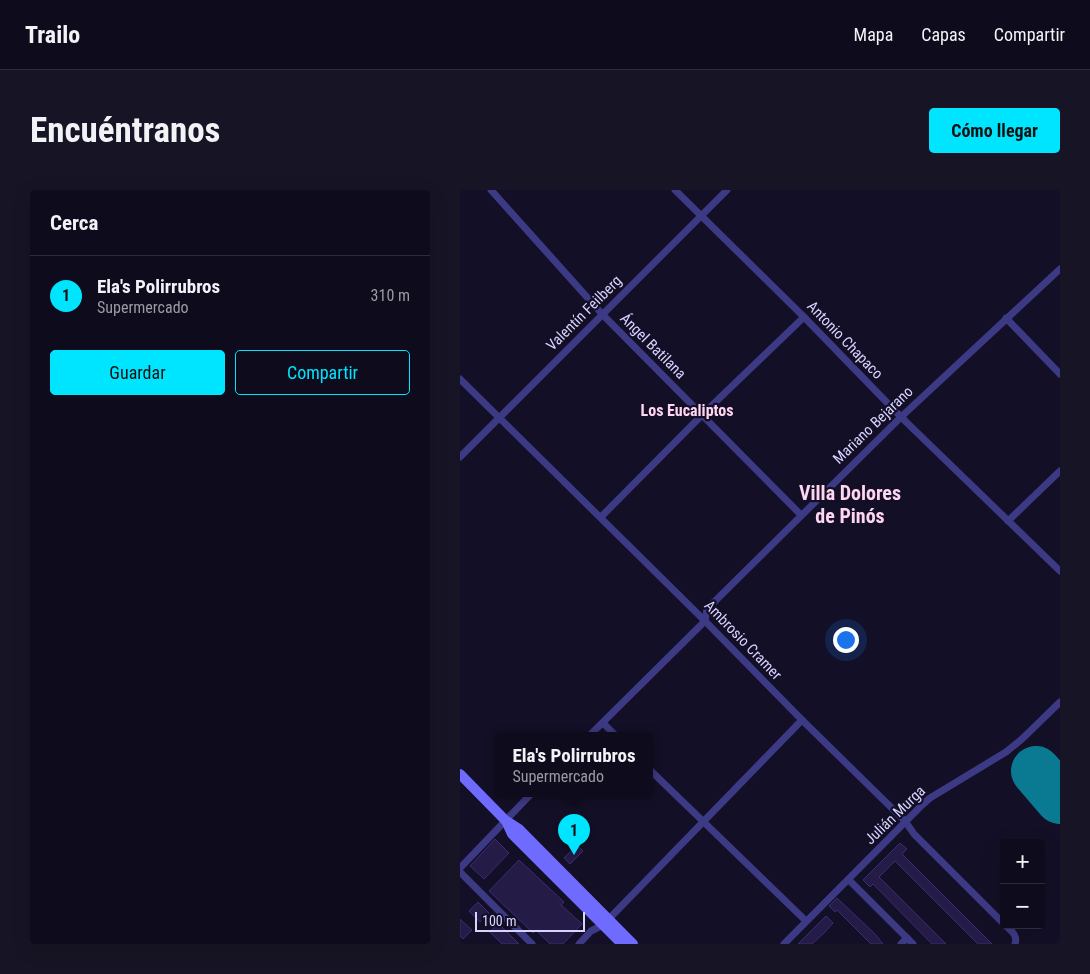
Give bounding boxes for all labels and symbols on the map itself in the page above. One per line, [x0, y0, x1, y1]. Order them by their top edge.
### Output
street label: Valentín Feilberg [543, 272, 625, 354]
street label: Antonio Chapaco [803, 297, 887, 383]
street label: Ángel Batilana [616, 309, 690, 383]
street label: Mariano Bejarano [829, 382, 917, 468]
district label: Los Eucaliptos [641, 401, 733, 420]
district label: Villa Dolores de Pinós [799, 481, 901, 528]
street label: Ambrosio Cramer [701, 597, 786, 684]
your location [833, 627, 859, 653]
street label: Julián Murga [861, 782, 929, 848]
pin: 1 [558, 814, 590, 855]
scale bar [475, 909, 585, 932]

